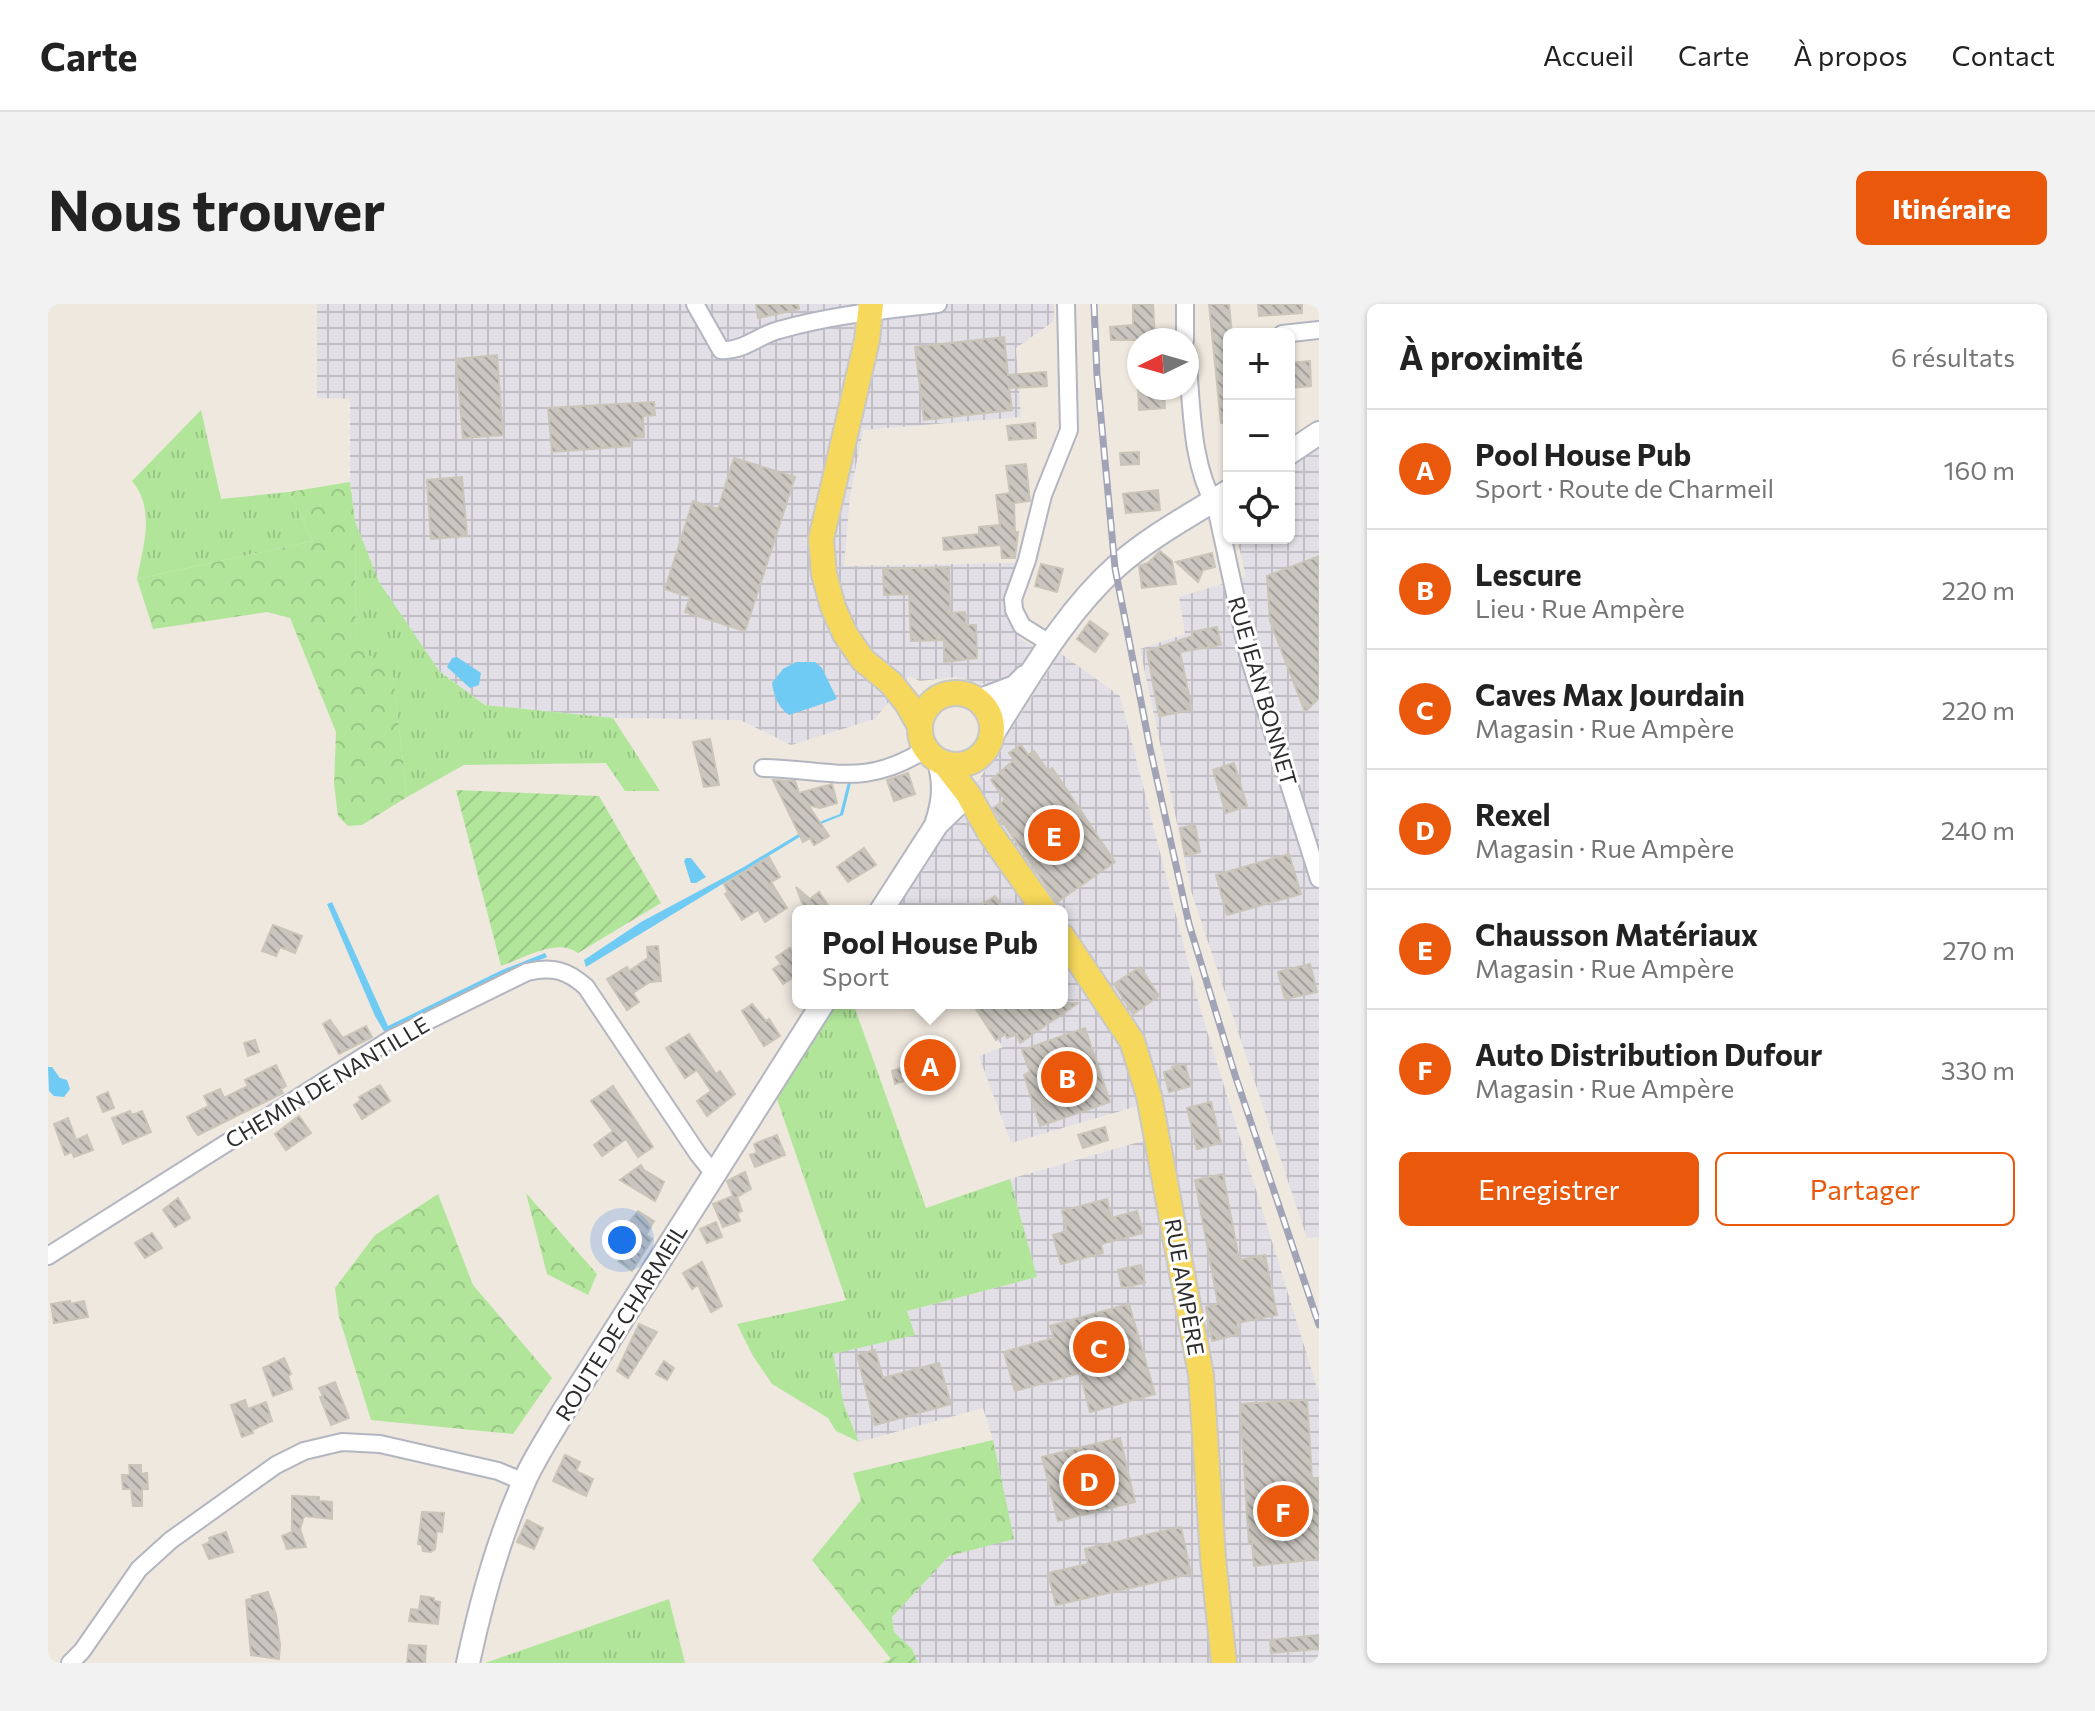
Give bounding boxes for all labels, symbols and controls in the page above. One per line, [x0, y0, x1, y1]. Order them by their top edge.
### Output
text: Carte [40, 32, 138, 79]
text: Accueil [1543, 38, 1634, 72]
text: Carte [1678, 38, 1749, 72]
text: À propos [1793, 38, 1908, 72]
text: Contact [1952, 38, 2055, 72]
button: Itinéraire [1856, 171, 2047, 245]
text: Nous trouver [48, 174, 385, 243]
north arrow [1127, 328, 1199, 400]
map controls [1223, 328, 1295, 544]
button: + [1223, 328, 1295, 400]
text: À proximité [1399, 335, 1583, 377]
text: 6 résultats [1891, 341, 2015, 372]
button: − [1223, 400, 1295, 472]
text: Pool House Pub [1475, 435, 1691, 472]
text: A [1416, 454, 1434, 485]
text: 160 m [1943, 454, 2015, 485]
button: locate [1223, 472, 1295, 544]
text: Sport · Route de Charmeil [1475, 472, 1774, 503]
text: Lescure [1475, 555, 1582, 592]
text: B [1416, 574, 1434, 605]
text: 220 m [1942, 574, 2015, 605]
text: Lieu · Rue Ampère [1475, 592, 1685, 623]
street label: RUE JEAN BONNET [1223, 593, 1303, 789]
text: Caves Max Jourdain [1475, 675, 1745, 712]
text: C [1416, 694, 1434, 725]
text: 220 m [1942, 694, 2015, 725]
text: Magasin · Rue Ampère [1475, 712, 1734, 743]
text: Rexel [1475, 795, 1551, 832]
pin: E [1028, 805, 1080, 865]
text: D [1415, 814, 1435, 845]
text: 240 m [1941, 814, 2015, 845]
text: Magasin · Rue Ampère [1475, 832, 1734, 863]
popup [792, 905, 1068, 1009]
text: Chausson Matériaux [1475, 915, 1758, 952]
text: Pool House Pub [822, 923, 1038, 960]
text: E [1417, 934, 1433, 965]
text: 270 m [1942, 934, 2015, 965]
text: Magasin · Rue Ampère [1475, 952, 1734, 983]
text: Sport [822, 960, 889, 991]
street label: CHEMIN DE NANTILLE [220, 1010, 434, 1154]
pin: A [904, 1035, 956, 1095]
text: Auto Distribution Dufour [1475, 1035, 1822, 1072]
pin: B [1041, 1047, 1093, 1107]
text: F [1417, 1054, 1433, 1085]
text: 330 m [1941, 1054, 2015, 1085]
text: Magasin · Rue Ampère [1475, 1072, 1734, 1103]
button: Enregistrer [1399, 1152, 1699, 1226]
button: Partager [1715, 1152, 2015, 1226]
street label: RUE AMPÈRE [1160, 1216, 1210, 1358]
street label: ROUTE DE CHARMEIL [549, 1218, 693, 1426]
your location [602, 1220, 642, 1260]
pin: C [1073, 1317, 1125, 1377]
pin: D [1063, 1450, 1115, 1510]
pin: F [1257, 1481, 1309, 1541]

